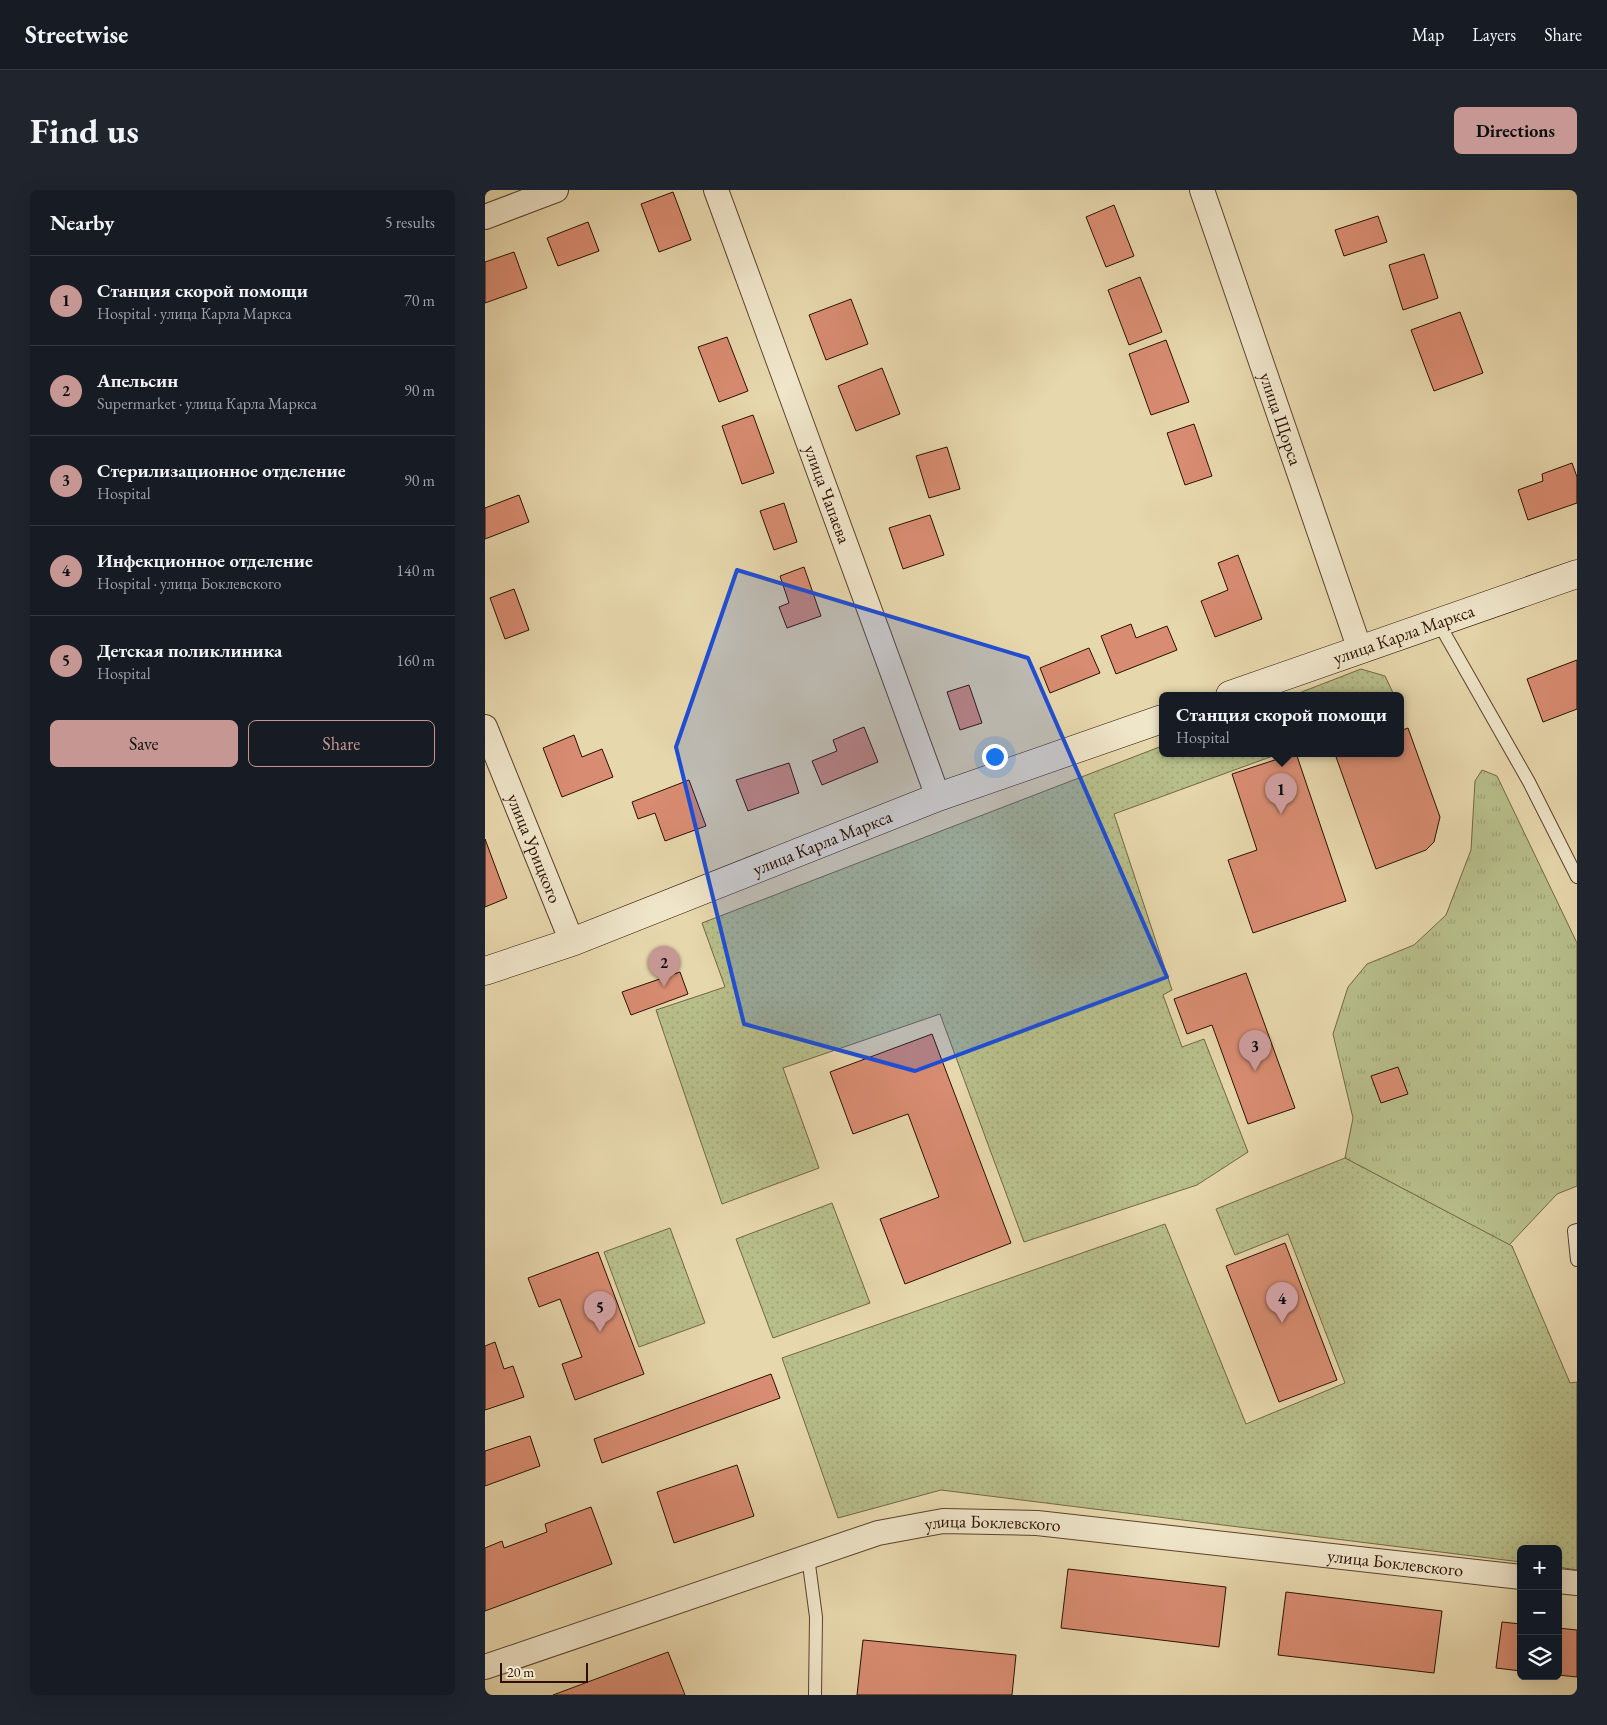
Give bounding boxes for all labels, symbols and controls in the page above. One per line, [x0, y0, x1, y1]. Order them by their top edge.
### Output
text: Streetwise [25, 19, 128, 50]
text: Map [1412, 23, 1444, 46]
text: Layers [1472, 23, 1516, 46]
text: Share [1544, 23, 1582, 46]
button: Directions [1454, 107, 1577, 154]
text: Find us [30, 108, 139, 153]
text: Nearby [50, 209, 114, 236]
text: 5 results [385, 212, 435, 233]
text: Станция скорой помощи [97, 278, 308, 303]
text: 1 [62, 290, 70, 311]
text: 70 m [404, 290, 435, 311]
text: Hospital · улица Карла Маркса [97, 303, 292, 324]
text: Апельсин [97, 368, 178, 393]
street label: улица Щорса [1254, 369, 1308, 469]
text: 2 [62, 380, 70, 401]
text: 90 m [404, 380, 435, 401]
text: Supermarket · улица Карла Маркса [97, 393, 317, 414]
street label: улица Чапаева [799, 442, 857, 547]
text: Стерилизационное отделение [97, 458, 346, 483]
text: 3 [62, 470, 70, 491]
text: 90 m [404, 470, 435, 491]
text: Hospital [97, 483, 151, 504]
text: Инфекционное отделение [97, 548, 313, 573]
text: 4 [62, 560, 70, 581]
text: 140 m [396, 560, 435, 581]
text: Hospital · улица Боклевского [97, 573, 281, 594]
street label: улица Карла Маркса [1330, 598, 1478, 669]
text: Детская поликлиника [97, 638, 282, 663]
text: 5 [62, 650, 70, 671]
text: 160 m [396, 650, 435, 671]
text: Hospital [97, 663, 151, 684]
popup [1159, 692, 1404, 757]
text: Станция скорой помощи [1176, 702, 1387, 727]
button: Save [50, 720, 238, 767]
button: Share [248, 720, 435, 767]
text: Hospital [1176, 727, 1230, 748]
your location [982, 744, 1008, 770]
pin: 1 [1265, 773, 1297, 814]
street label: улица Урицкого [502, 790, 567, 906]
street label: улица Карла Маркса [749, 804, 896, 880]
pin: 2 [648, 946, 680, 987]
pin: 3 [1239, 1030, 1271, 1071]
pin: 4 [1266, 1282, 1298, 1323]
pin: 5 [584, 1291, 616, 1332]
street label: улица Боклевского [922, 1509, 1062, 1537]
street label: улица Боклевского [1326, 1543, 1465, 1582]
map controls [1517, 1545, 1562, 1680]
button: + [1517, 1545, 1562, 1590]
button: − [1517, 1590, 1562, 1635]
button: layers [1517, 1635, 1562, 1680]
scale bar [500, 1660, 587, 1683]
text: 20 m [507, 1663, 534, 1681]

